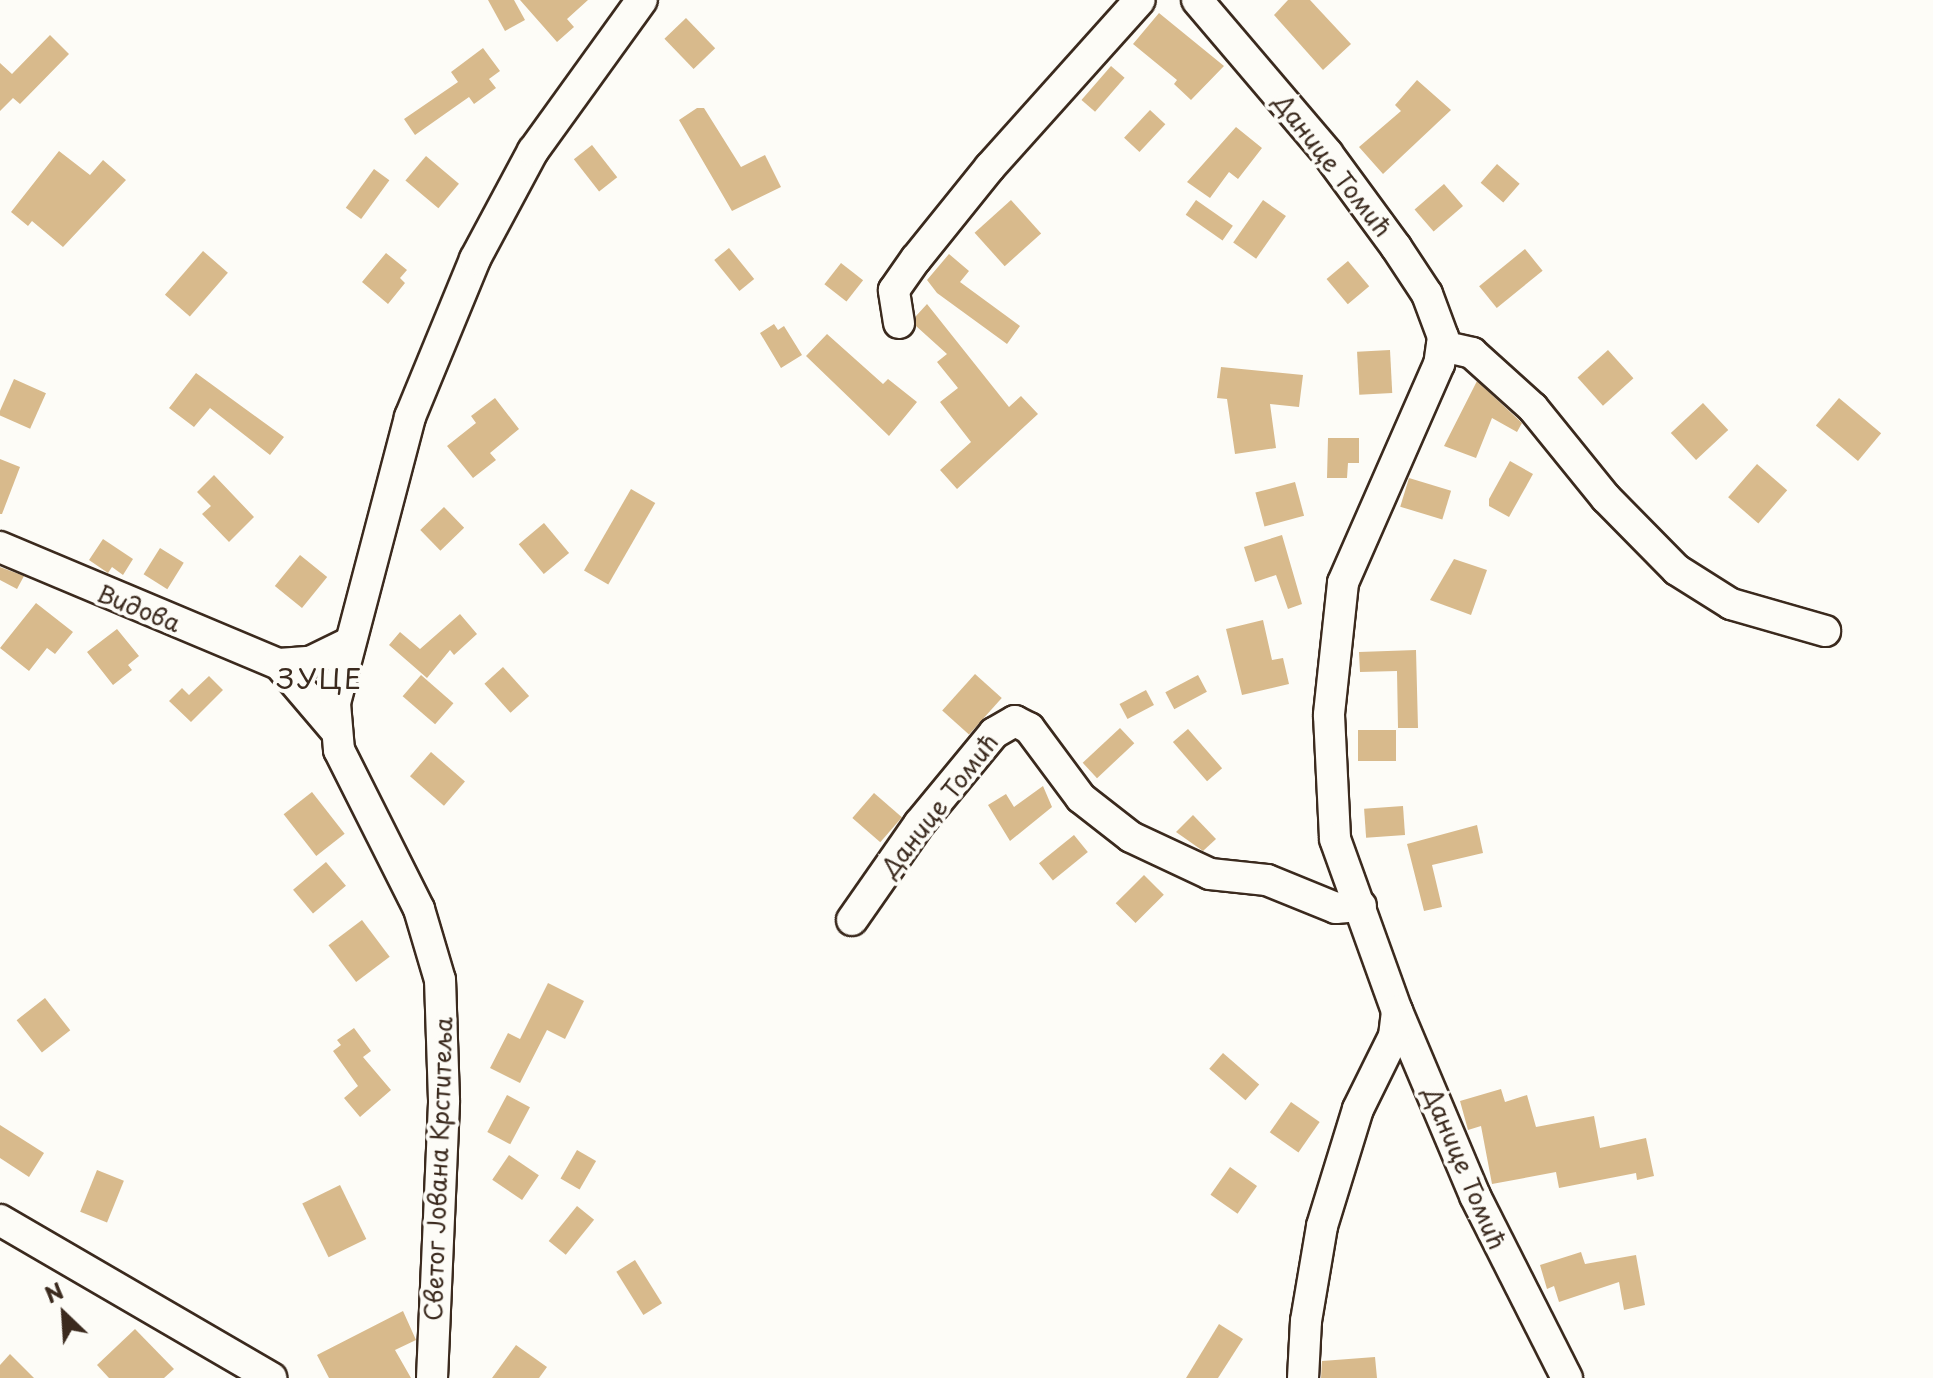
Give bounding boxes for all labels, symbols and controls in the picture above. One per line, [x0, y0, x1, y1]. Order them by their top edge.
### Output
street label: Данице Томић [1269, 88, 1397, 242]
street label: Видова [93, 578, 185, 638]
district label: ЗУЦЕ [277, 661, 363, 695]
street label: Данице Томић [875, 728, 1003, 882]
street label: Светог Јована Крститеља [418, 1016, 458, 1322]
street label: Данице Томић [1418, 1083, 1512, 1253]
text: N [39, 1273, 69, 1310]
north arrow [24, 1274, 104, 1354]

